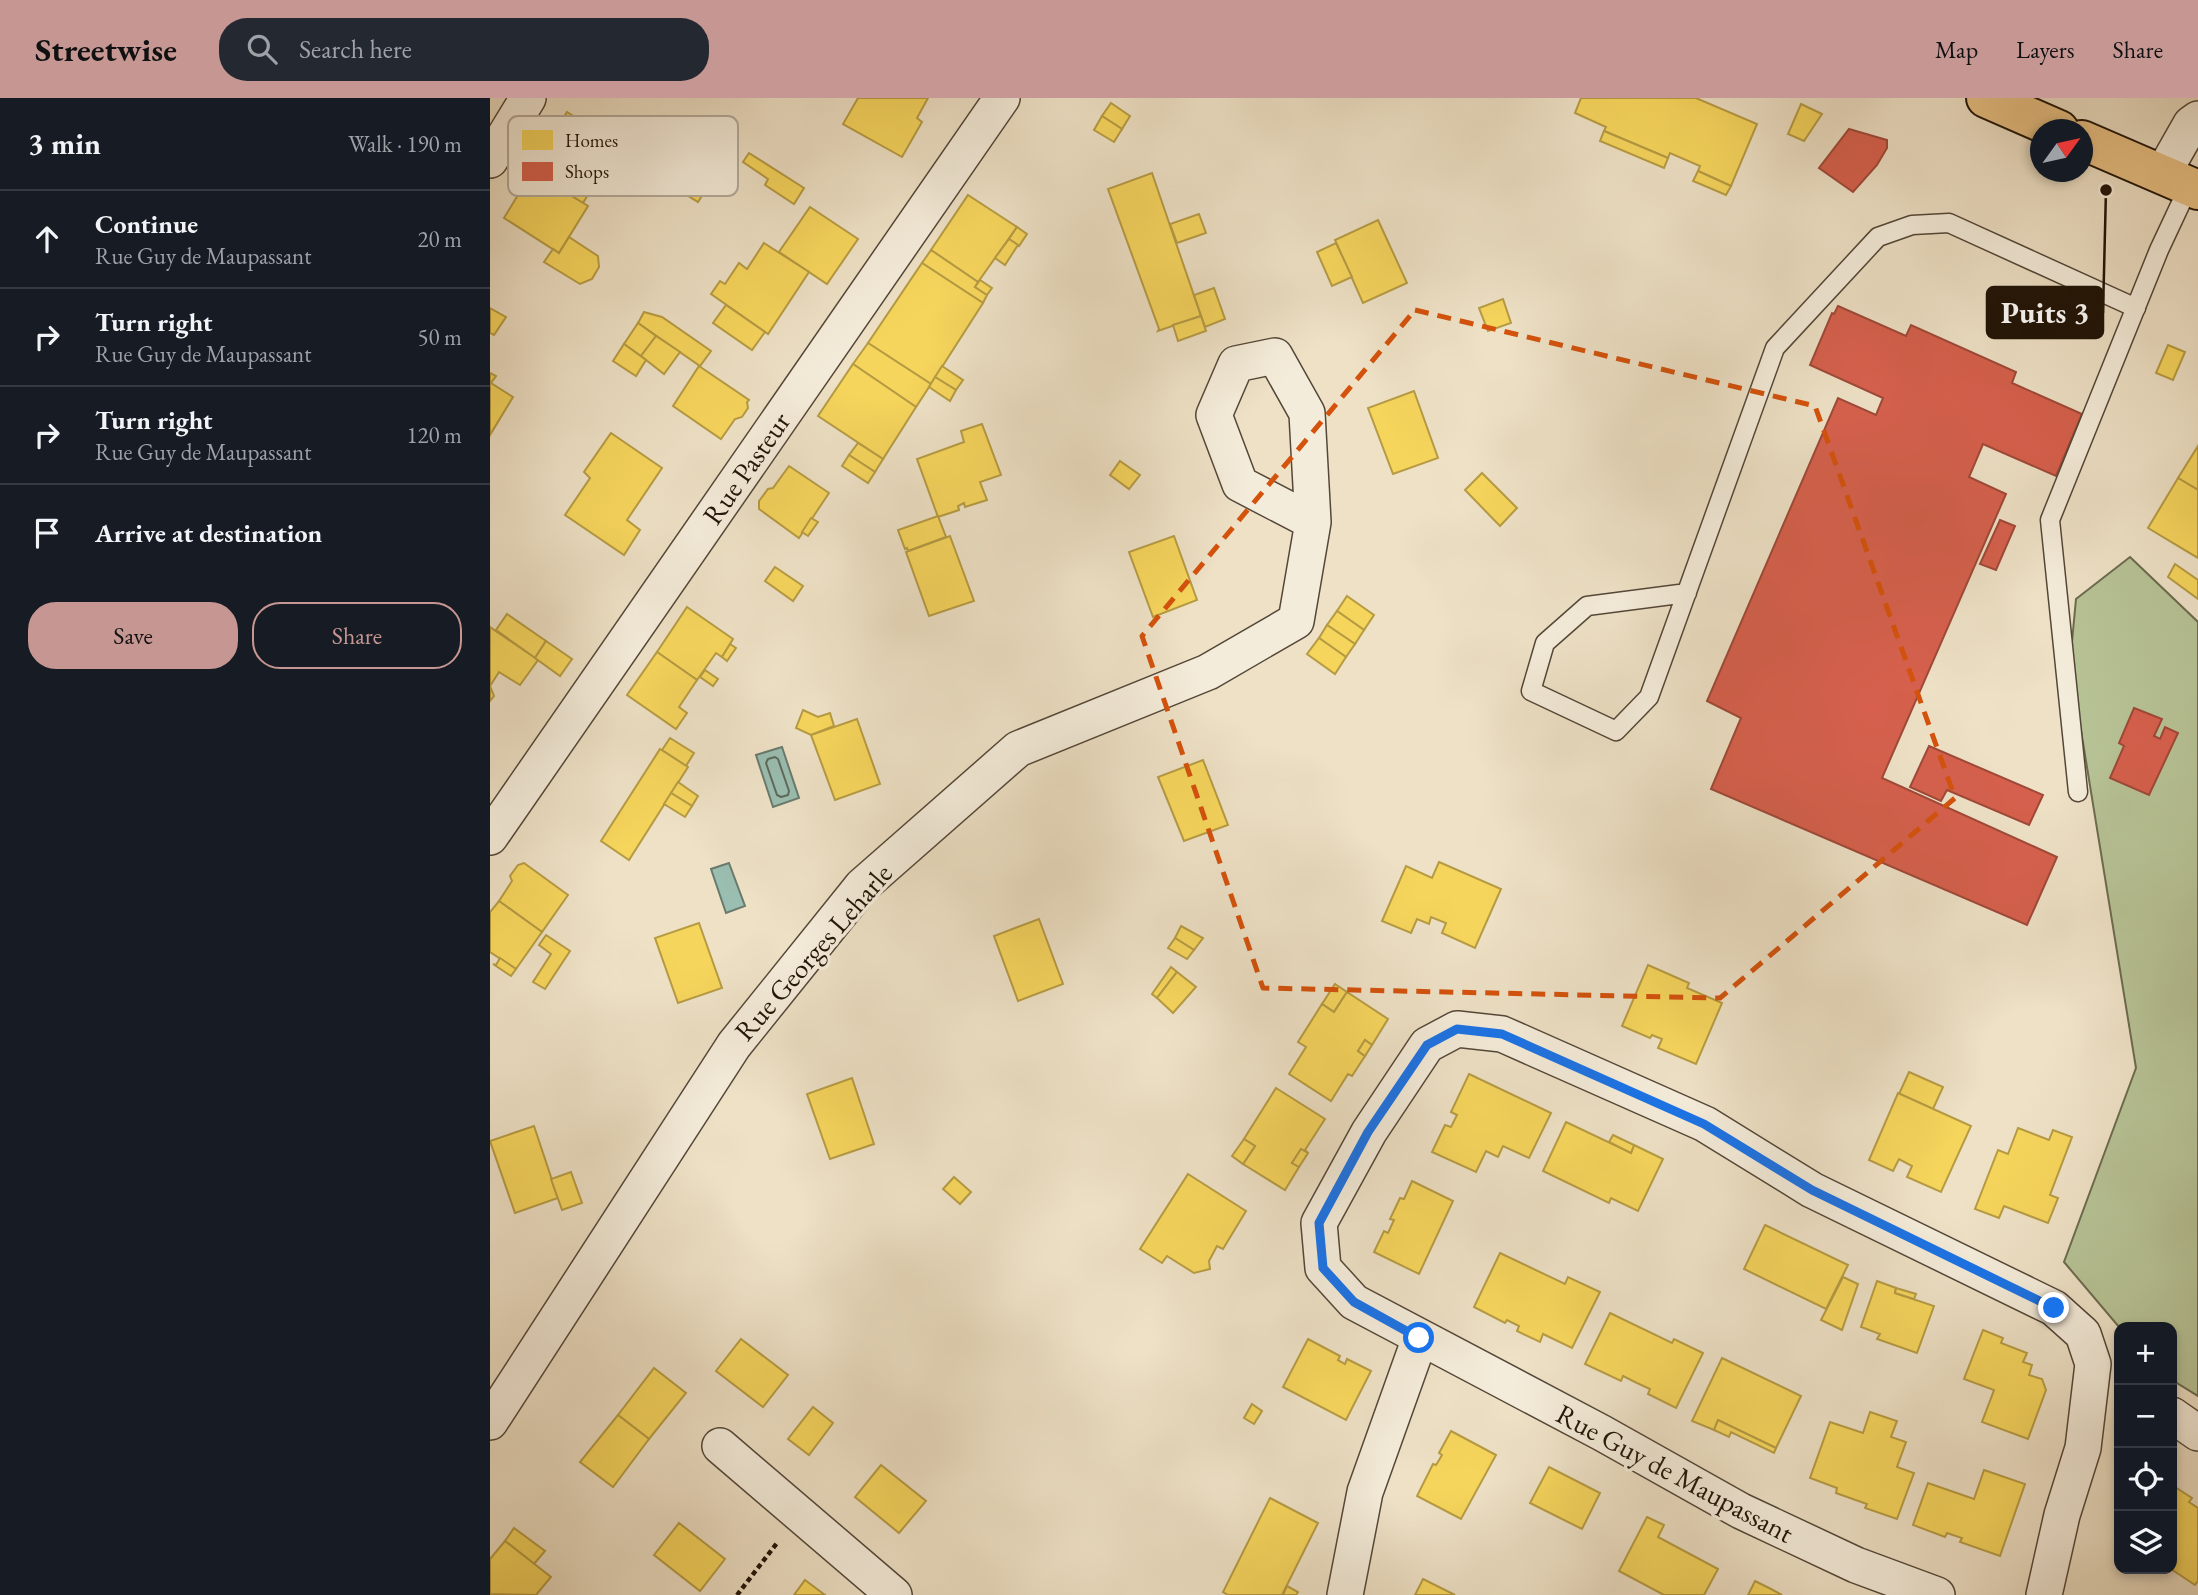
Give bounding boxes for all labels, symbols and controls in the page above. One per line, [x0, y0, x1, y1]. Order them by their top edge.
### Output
search box [219, 18, 709, 81]
text: Streetwise [35, 28, 177, 71]
icon: search [243, 30, 281, 68]
text: Search here [299, 32, 412, 66]
text: Map [1935, 34, 1978, 65]
text: Layers [2016, 34, 2075, 65]
text: Share [2113, 34, 2163, 65]
legend [508, 116, 738, 196]
north arrow [2030, 119, 2093, 182]
text: 3 min [28, 124, 101, 163]
text: Homes [565, 128, 618, 153]
text: Walk · 190 m [348, 129, 462, 159]
text: Shops [565, 159, 609, 184]
text: Continue [95, 207, 198, 241]
icon: ahead [28, 220, 66, 258]
text: 20 m [417, 224, 462, 254]
text: Rue Guy de Maupassant [95, 241, 311, 271]
callout: Puits 3 [1987, 287, 2103, 338]
text: Puits 3 [2001, 293, 2089, 332]
text: Turn right [95, 305, 213, 339]
icon: right [28, 318, 66, 356]
text: 50 m [417, 322, 462, 352]
text: Rue Guy de Maupassant [95, 339, 311, 369]
text: Turn right [95, 403, 213, 437]
street label: Rue Pasteur [694, 404, 798, 531]
icon: right [28, 416, 66, 454]
text: 120 m [406, 420, 462, 450]
text: Rue Guy de Maupassant [95, 437, 311, 467]
icon: arrive [28, 514, 66, 552]
text: Arrive at destination [95, 516, 322, 550]
button: Save [28, 602, 238, 669]
button: Share [252, 602, 462, 669]
street label: Rue Georges Leharle [726, 856, 900, 1048]
route end [2038, 1292, 2069, 1323]
route start [1403, 1322, 1434, 1353]
map controls [2114, 1322, 2177, 1574]
button: + [2114, 1322, 2177, 1385]
button: − [2114, 1385, 2177, 1448]
street label: Rue Guy de Maupassant [1550, 1395, 1800, 1551]
button: locate [2114, 1448, 2177, 1511]
button: layers [2114, 1511, 2177, 1574]

